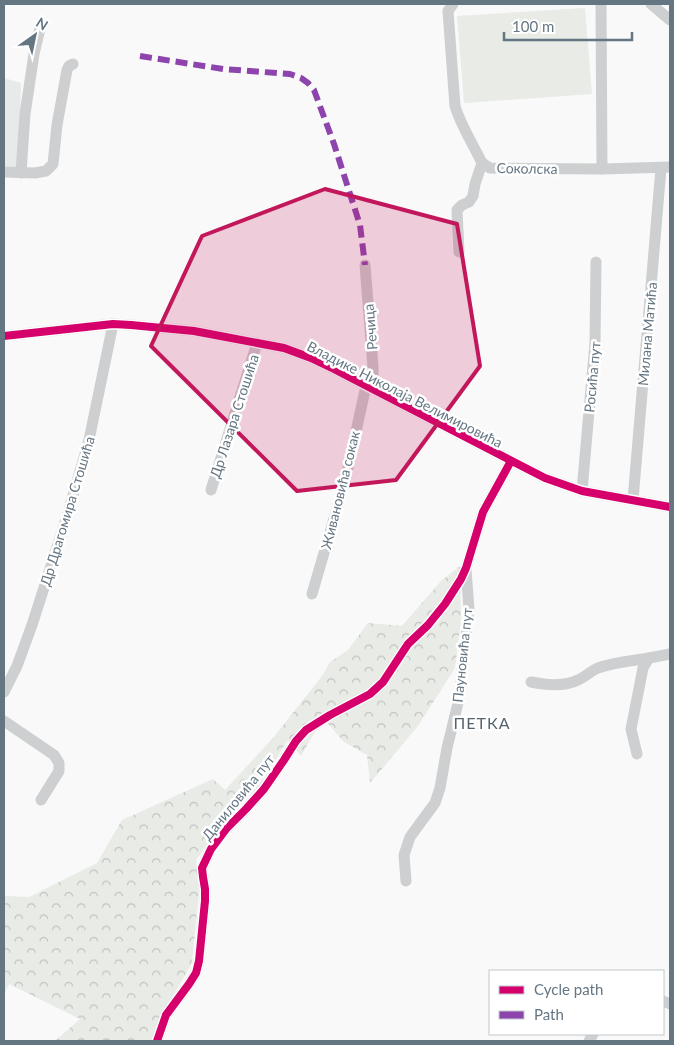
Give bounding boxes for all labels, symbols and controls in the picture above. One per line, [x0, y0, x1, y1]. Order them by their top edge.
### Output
north arrow [10, 10, 60, 60]
scale bar [504, 10, 632, 42]
text: N [33, 14, 52, 34]
text: 100 m [512, 17, 554, 35]
street label: Соколска [496, 159, 558, 177]
street label: Милана Матића [634, 281, 660, 387]
street label: Речица [360, 303, 380, 351]
street label: Владике Николаја Велимировића [304, 337, 506, 451]
street label: Росића пут [580, 341, 604, 413]
street label: Др Лазара Стошића [206, 352, 262, 480]
street label: Живановића сокак [317, 428, 363, 551]
street label: Др Драгомира Стошића [36, 434, 98, 588]
street label: Пауновића пут [449, 607, 475, 703]
district label: ПЕТКА [454, 713, 510, 732]
street label: Даниловића пут [198, 751, 278, 843]
legend [489, 970, 664, 1035]
text: Cycle path [534, 980, 603, 998]
text: Path [534, 1005, 564, 1023]

